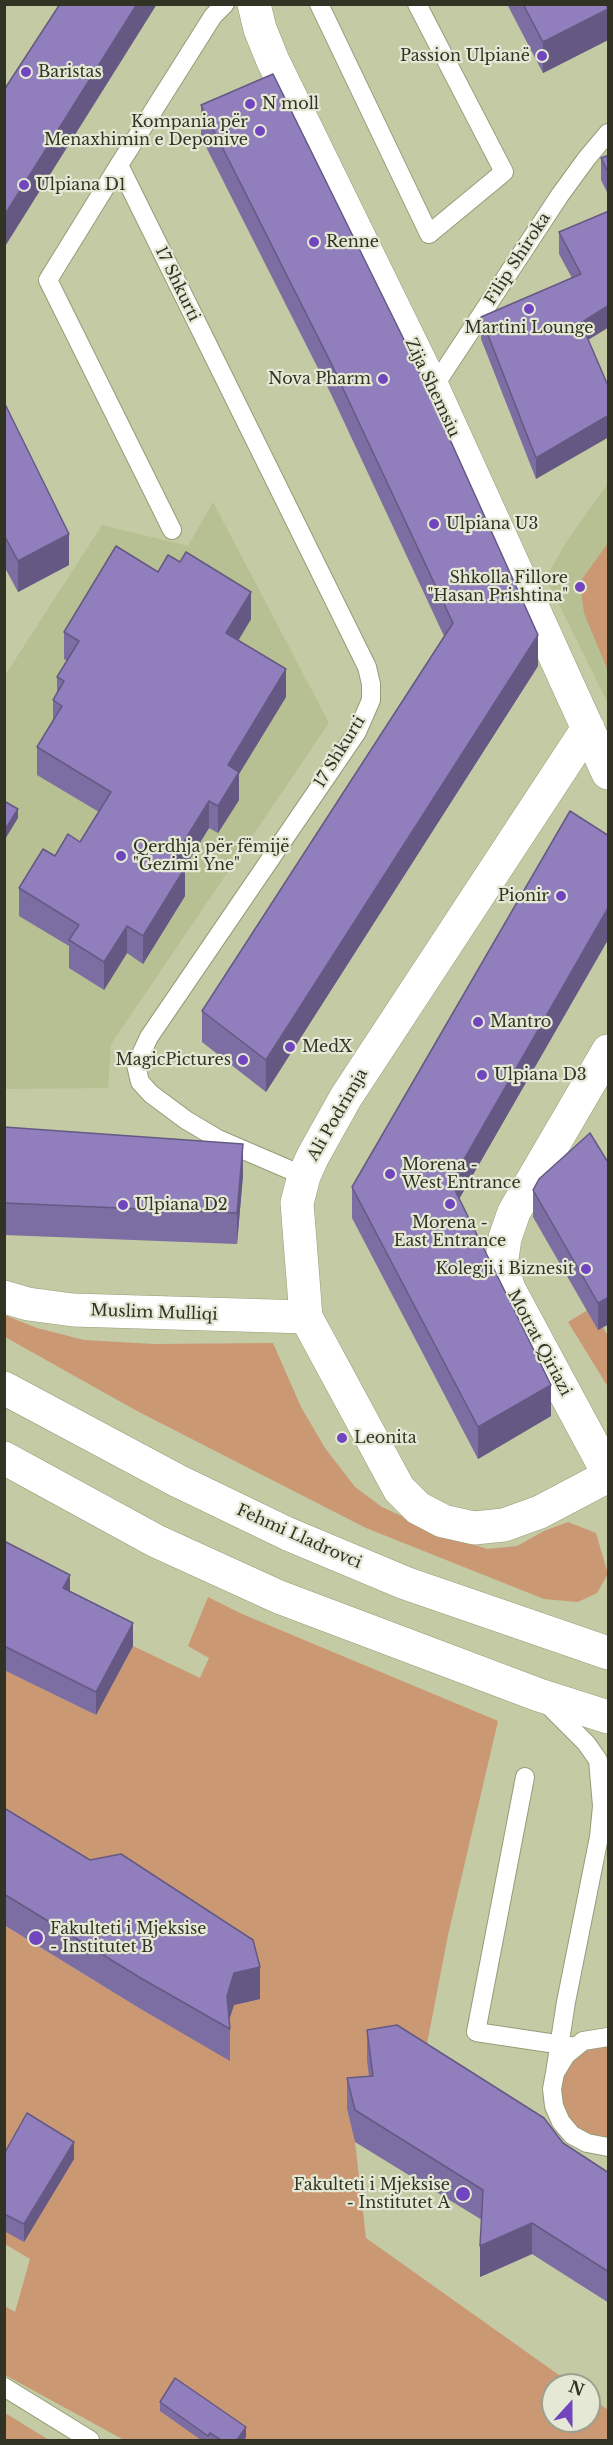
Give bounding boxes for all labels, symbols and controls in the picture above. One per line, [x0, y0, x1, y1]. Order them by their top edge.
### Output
place label: Passion Ulpianë [400, 46, 530, 66]
marker: Passion Ulpianë [535, 49, 549, 63]
place label: Baristas [38, 62, 102, 82]
marker: Baristas [19, 65, 33, 79]
place label: N moll [262, 94, 319, 114]
marker: N moll [243, 97, 257, 111]
place label: Kompania për Menaxhimin e Deponive [44, 112, 248, 150]
marker: Kompania për Menaxhimin e Deponive [253, 124, 267, 138]
place label: Ulpiana D1 [36, 175, 126, 195]
marker: Ulpiana D1 [17, 178, 31, 192]
street label: Filip Shiroka [481, 209, 555, 309]
place label: Renne [326, 232, 379, 252]
marker: Renne [307, 235, 321, 249]
street label: 17 Shkurti [151, 243, 203, 325]
marker: Martini Lounge [522, 302, 536, 316]
place label: Martini Lounge [464, 318, 594, 338]
street label: Zija Shemsiu [401, 335, 463, 441]
place label: Nova Pharm [268, 369, 371, 389]
marker: Nova Pharm [376, 372, 390, 386]
place label: Ulpiana U3 [446, 514, 538, 534]
marker: Ulpiana U3 [427, 517, 441, 531]
place label: Shkolla Fillore "Hasan Prishtina" [427, 568, 568, 606]
marker: Shkolla Fillore "Hasan Prishtina" [573, 580, 587, 594]
street label: 17 Shkurti [310, 713, 370, 791]
place label: Qerdhja për fëmijë "Gezimi Yne" [133, 837, 289, 875]
marker: Qerdhja për fëmijë "Gezimi Yne" [114, 849, 128, 863]
place label: Pionir [498, 886, 549, 906]
marker: Pionir [554, 889, 568, 903]
place label: Mantro [490, 1012, 551, 1032]
marker: Mantro [471, 1015, 485, 1029]
place label: MedX [302, 1037, 352, 1057]
marker: MedX [283, 1040, 297, 1054]
place label: MagicPictures [115, 1050, 231, 1070]
marker: MagicPictures [236, 1053, 250, 1067]
street label: Ali Podrimja [304, 1065, 372, 1165]
place label: Ulpiana D3 [494, 1065, 587, 1085]
marker: Ulpiana D3 [475, 1068, 489, 1082]
place label: Morena - West Entrance [402, 1155, 521, 1193]
marker: Morena - West Entrance [383, 1167, 397, 1181]
place label: Ulpiana D2 [135, 1195, 228, 1215]
marker: Morena - East Entrance [443, 1197, 457, 1211]
marker: Ulpiana D2 [116, 1198, 130, 1212]
place label: Morena - East Entrance [394, 1213, 506, 1251]
place label: Kolegji i Biznesit [435, 1259, 574, 1279]
marker: Kolegji i Biznesit [579, 1262, 593, 1276]
street label: Motrat Qiriazi [503, 1287, 575, 1399]
street label: Muslim Mulliqi [90, 1301, 218, 1325]
place label: Leonita [354, 1428, 417, 1448]
marker: Leonita [335, 1431, 349, 1445]
street label: Fehmi Lladrovci [233, 1501, 365, 1573]
place label: Fakulteti i Mjeksise - Institutet B [50, 1919, 206, 1957]
marker: Fakulteti i Mjeksise - Institutet B [27, 1929, 45, 1947]
place label: Fakulteti i Mjeksise - Institutet A [294, 2175, 450, 2213]
marker: Fakulteti i Mjeksise - Institutet A [454, 2185, 472, 2203]
north arrow [541, 2373, 601, 2433]
text: N [566, 2376, 587, 2400]

